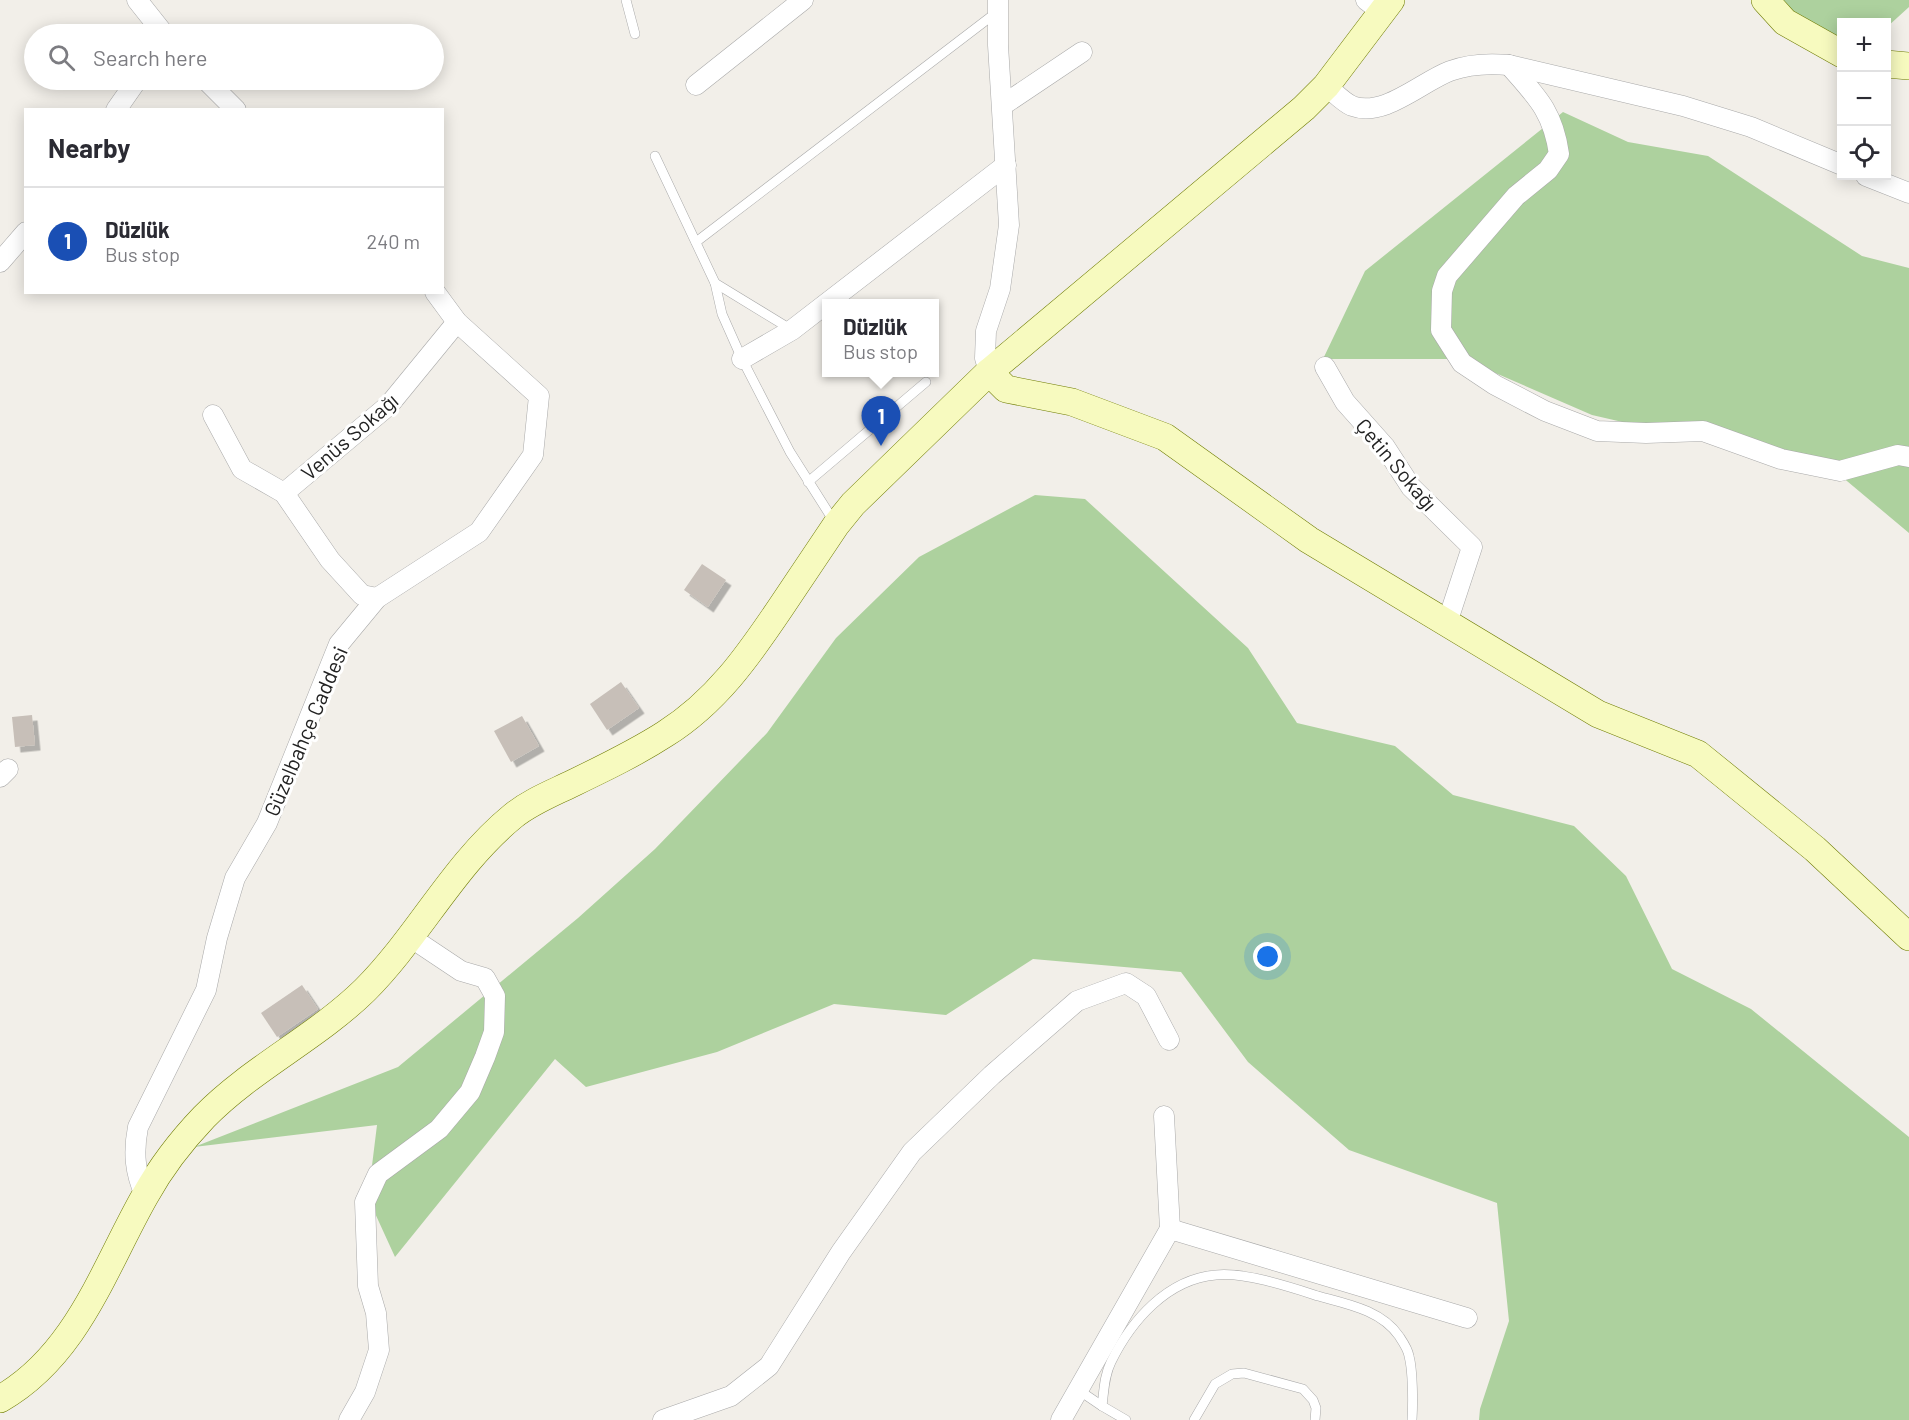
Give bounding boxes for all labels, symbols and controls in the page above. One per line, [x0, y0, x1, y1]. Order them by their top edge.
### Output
map controls [1837, 18, 1891, 180]
button: + [1837, 18, 1891, 72]
search box [24, 24, 444, 90]
icon: search [45, 41, 78, 74]
text: Search here [93, 44, 207, 70]
button: − [1837, 72, 1891, 126]
button: locate [1837, 126, 1891, 180]
text: Nearby [48, 132, 130, 163]
text: Düzlük [105, 216, 170, 242]
text: 1 [64, 229, 71, 253]
text: 240 m [366, 229, 420, 253]
text: Bus stop [105, 242, 180, 266]
popup [822, 299, 939, 377]
text: Düzlük [843, 313, 908, 339]
text: Bus stop [843, 339, 918, 363]
street label: Venüs Sokağı [296, 387, 402, 485]
pin: 1 [862, 396, 900, 446]
street label: Çetin Sokağı [1351, 413, 1443, 515]
street label: Güzelbahçe Caddesi [258, 642, 352, 820]
your location [1253, 942, 1282, 971]

